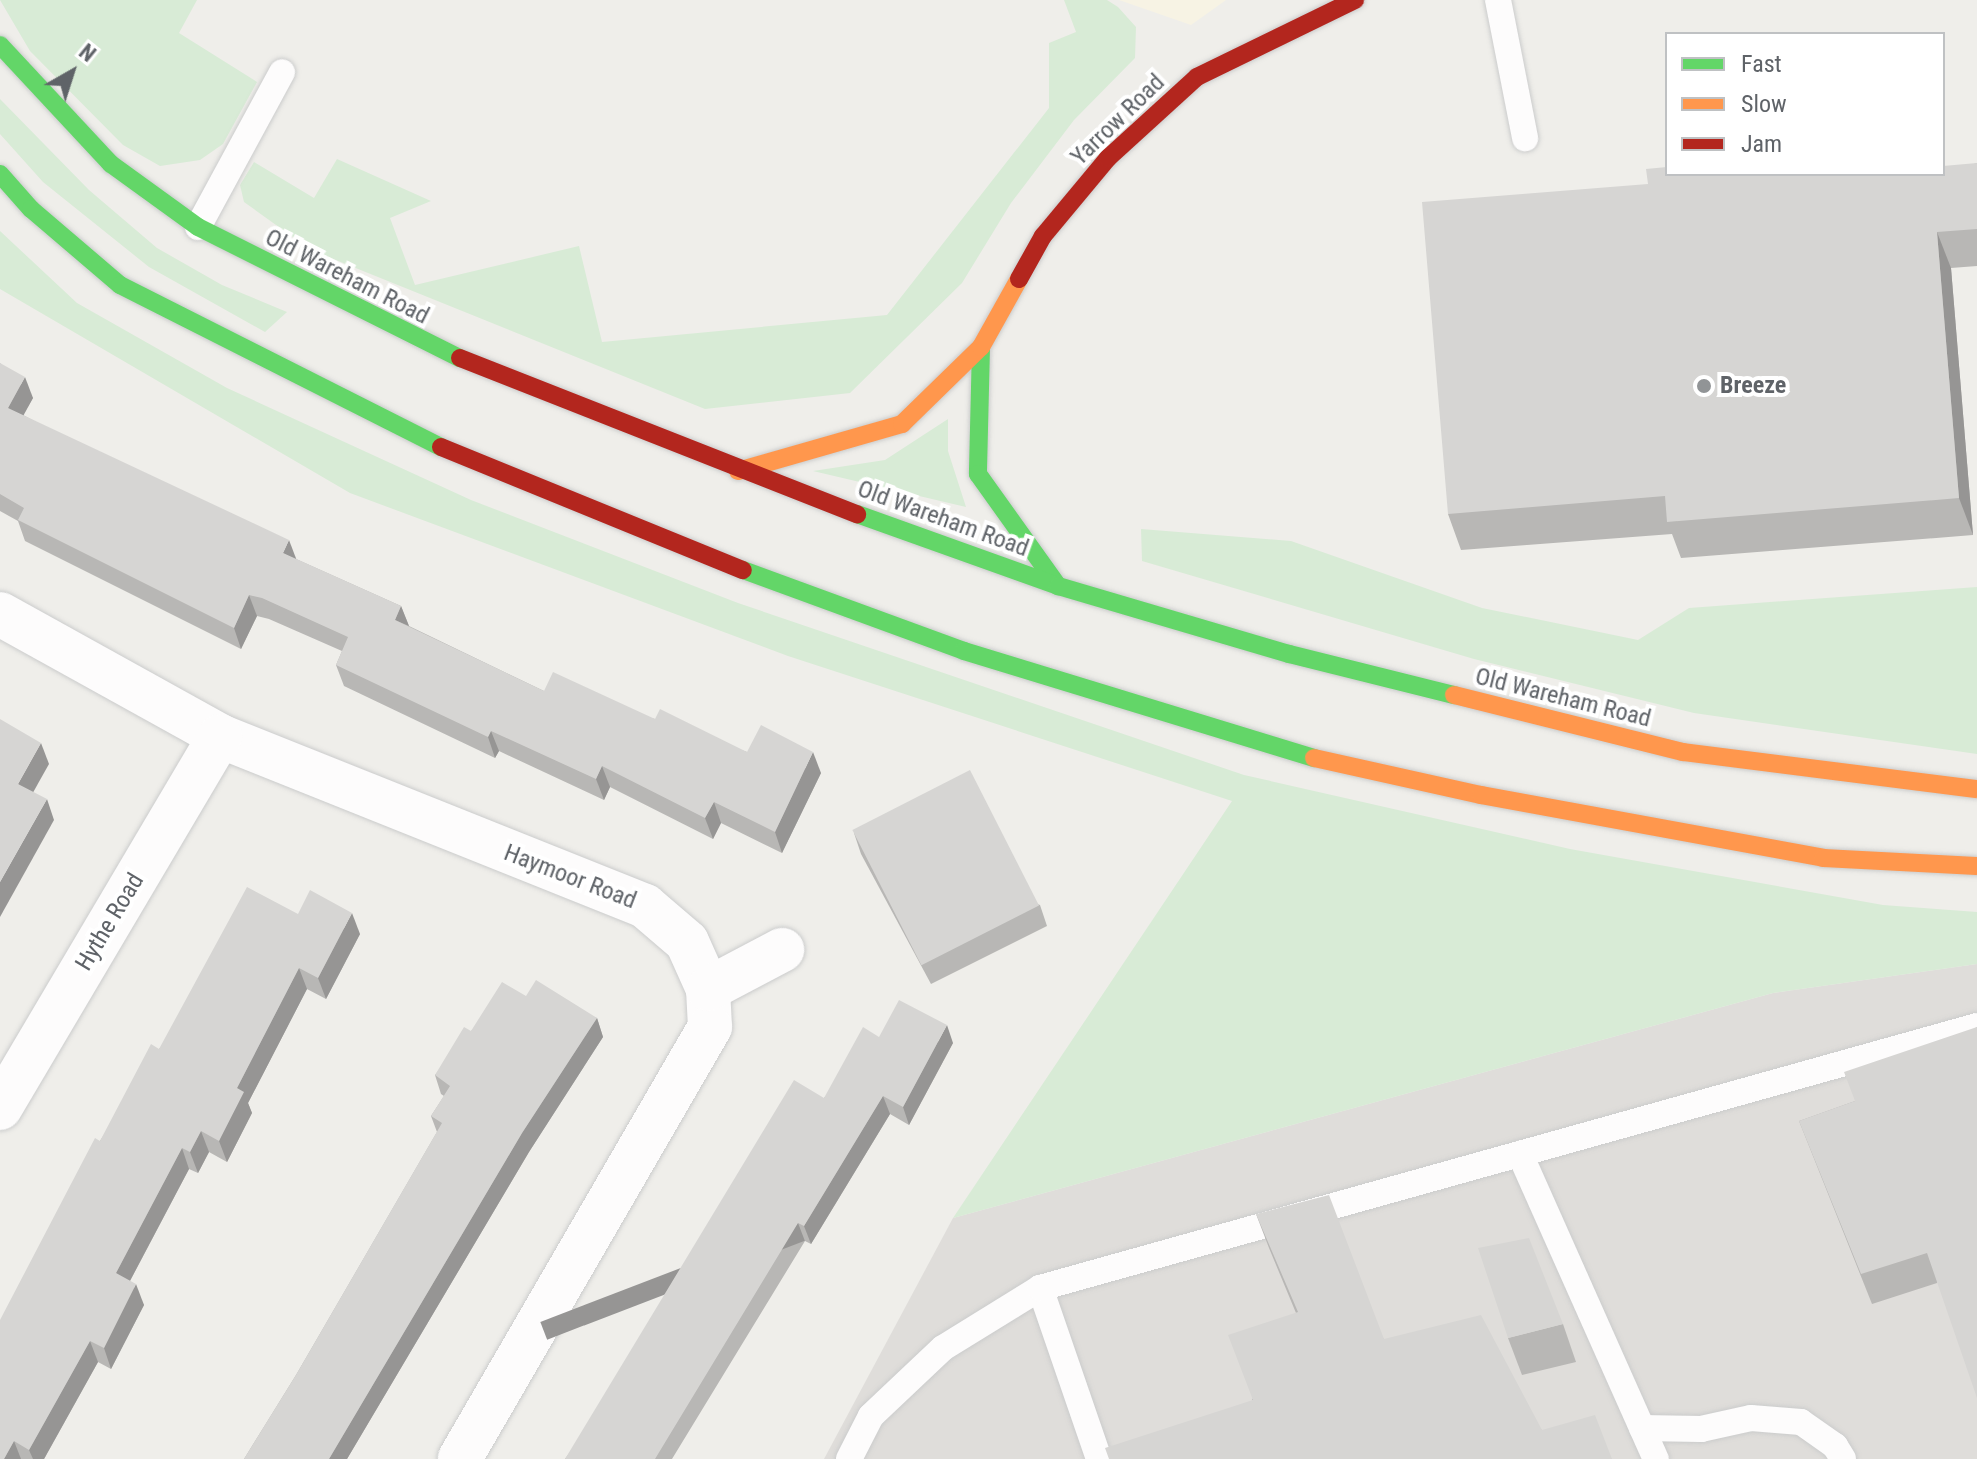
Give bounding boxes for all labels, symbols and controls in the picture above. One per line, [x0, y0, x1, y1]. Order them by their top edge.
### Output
north arrow [32, 32, 112, 112]
legend [1665, 32, 1945, 176]
text: N [74, 39, 101, 67]
text: Fast [1741, 50, 1782, 78]
street label: Yarrow Road [1065, 68, 1171, 172]
text: Slow [1741, 90, 1787, 118]
text: Jam [1741, 130, 1782, 158]
street label: Old Wareham Road [260, 223, 434, 331]
place label: Breeze [1720, 372, 1786, 400]
marker: Breeze [1695, 377, 1713, 395]
street label: Old Wareham Road [854, 475, 1032, 563]
street label: Old Wareham Road [1472, 662, 1654, 734]
street label: Haymoor Road [500, 839, 640, 915]
street label: Hythe Road [70, 868, 150, 976]

